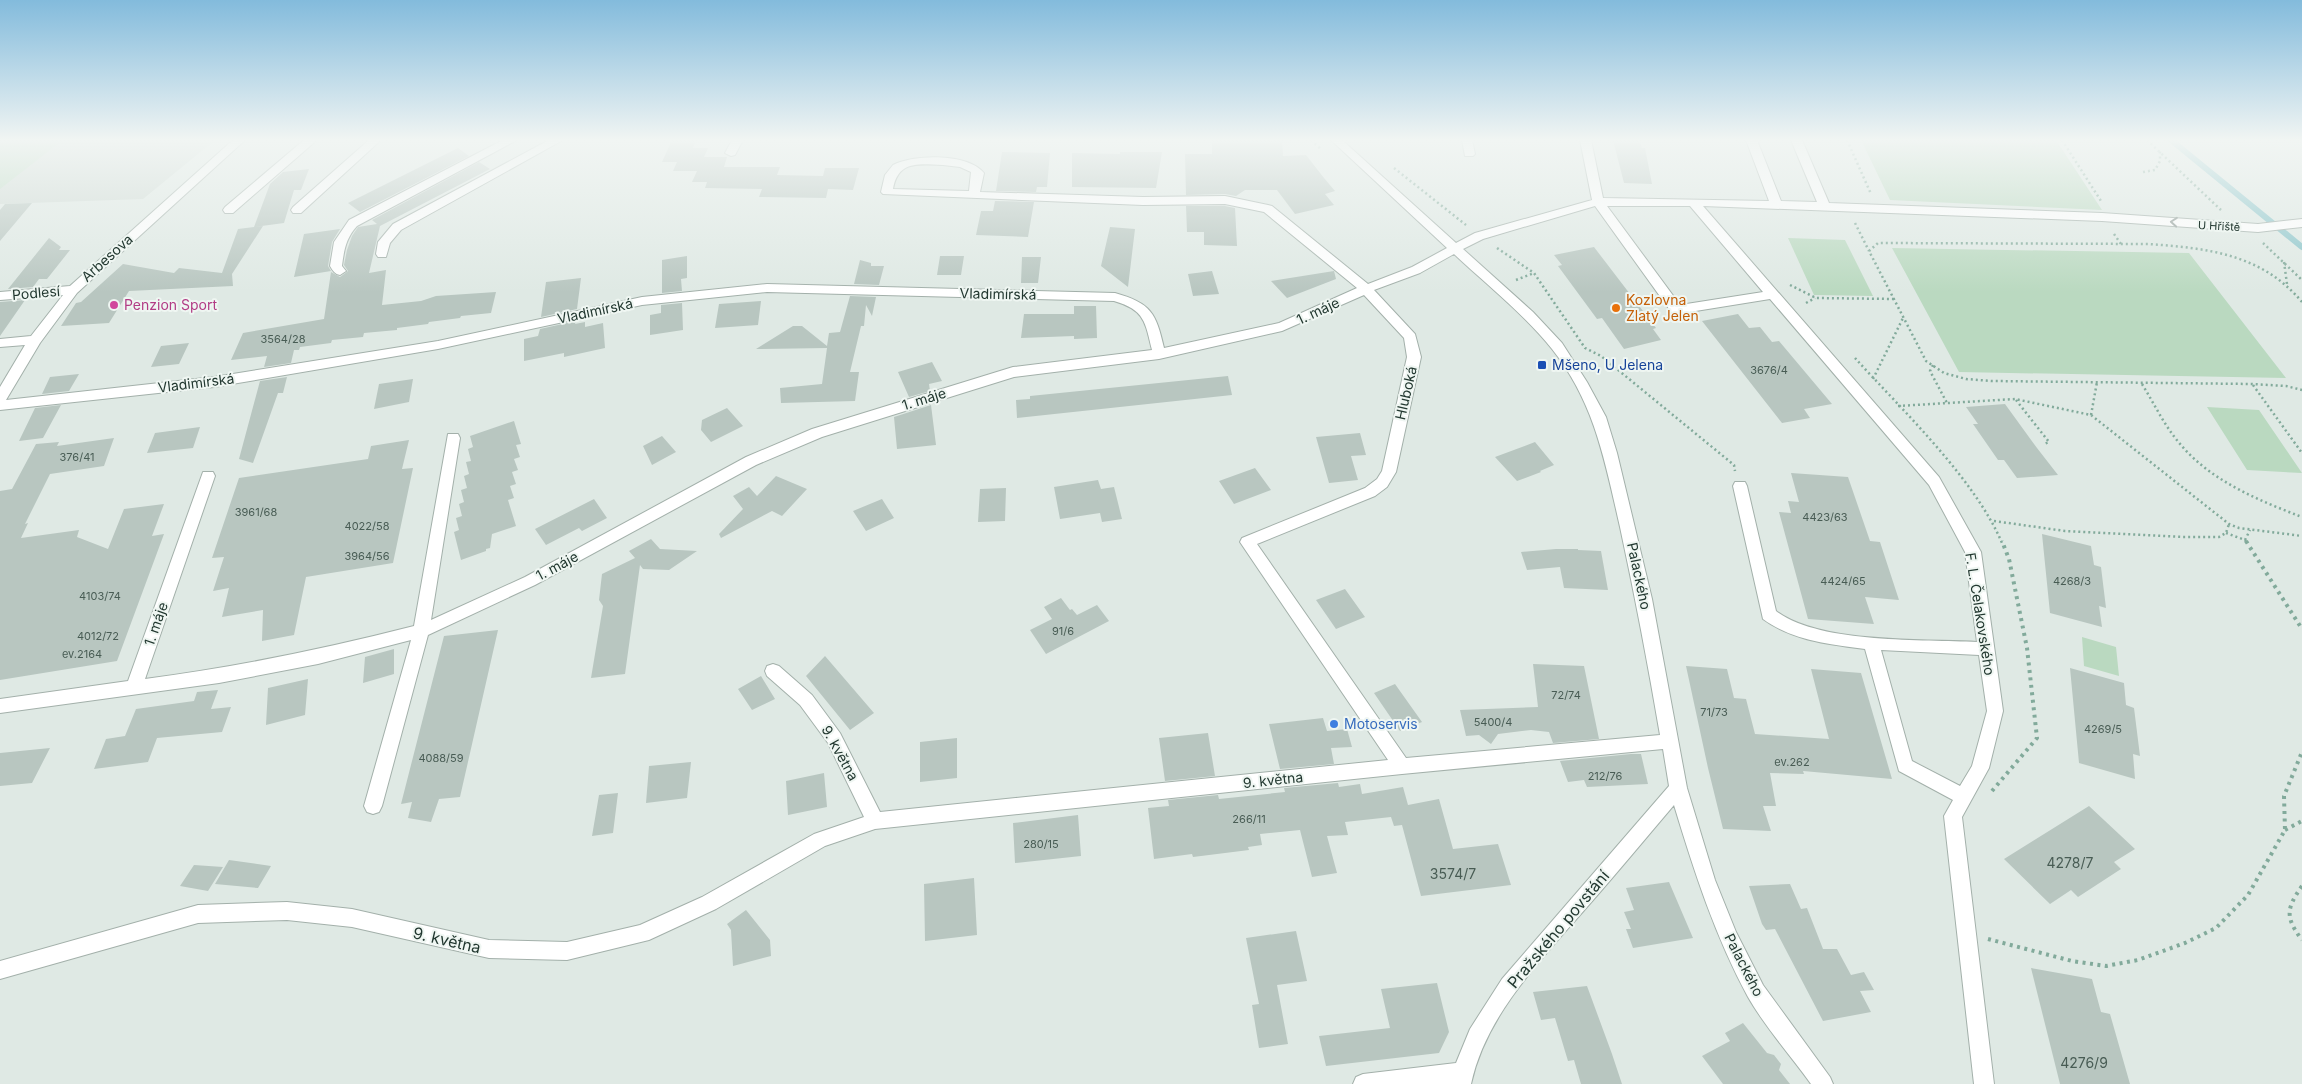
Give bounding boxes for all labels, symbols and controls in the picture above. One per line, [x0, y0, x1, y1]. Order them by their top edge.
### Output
one-way arrow [2170, 217, 2178, 228]
street label: U Hřiště [2198, 218, 2240, 234]
street label: Arbesova [78, 230, 136, 285]
street label: Podlesí [11, 282, 61, 303]
street label: Vladimírská [959, 284, 1037, 303]
place label: Kozlovna Zlatý Jelen [1626, 291, 1699, 324]
street label: 1. máje [1294, 293, 1342, 328]
street label: Vladimírská [556, 294, 634, 327]
place label: Penzion Sport [124, 296, 217, 313]
marker: Penzion Sport [108, 299, 120, 311]
marker: Kozlovna Zlatý Jelen [1610, 302, 1622, 314]
house number: 3564/28 [261, 332, 306, 346]
place label: Mšeno, U Jelena [1552, 356, 1663, 373]
marker: Mšeno, U Jelena [1536, 359, 1548, 371]
house number: 3676/4 [1750, 363, 1788, 377]
street label: Hluboká [1391, 364, 1420, 421]
street label: Vladimírská [157, 369, 235, 396]
street label: 1. máje [900, 384, 948, 413]
house number: 376/41 [60, 450, 95, 464]
house number: 3961/68 [235, 505, 277, 519]
house number: 4423/63 [1802, 510, 1848, 524]
house number: 4022/58 [345, 519, 390, 533]
street label: Palackého [1624, 541, 1655, 611]
street label: 1. máje [533, 547, 581, 584]
house number: 3964/56 [344, 549, 390, 563]
street label: F. L. Čelakovského [1962, 551, 1999, 677]
house number: 4424/65 [1820, 574, 1866, 588]
house number: 4268/3 [2053, 574, 2091, 588]
house number: 4103/74 [79, 589, 121, 603]
street label: 1. máje [140, 600, 171, 648]
house number: 91/6 [1052, 624, 1074, 638]
house number: 4012/72 [77, 629, 119, 643]
house number: ev.2164 [62, 647, 102, 661]
house number: 72/74 [1551, 688, 1581, 702]
house number: 71/73 [1700, 705, 1728, 719]
place label: Motoservis [1344, 715, 1418, 732]
house number: 5400/4 [1474, 715, 1512, 729]
marker: Motoservis [1328, 718, 1340, 730]
street label: 9. května [818, 722, 863, 783]
house number: 4269/5 [2084, 722, 2122, 736]
house number: 4088/59 [418, 751, 464, 765]
house number: ev.262 [1774, 755, 1810, 769]
street label: 9. května [1242, 768, 1304, 791]
house number: 212/76 [1588, 769, 1623, 783]
house number: 266/11 [1232, 812, 1266, 826]
house number: 280/15 [1023, 837, 1059, 851]
house number: 4278/7 [2047, 854, 2094, 871]
house number: 3574/7 [1430, 865, 1476, 882]
street label: Pražského povstání [1503, 866, 1613, 992]
street label: 9. května [411, 922, 483, 958]
street label: Palackého [1721, 931, 1768, 999]
house number: 4276/9 [2060, 1054, 2108, 1071]

